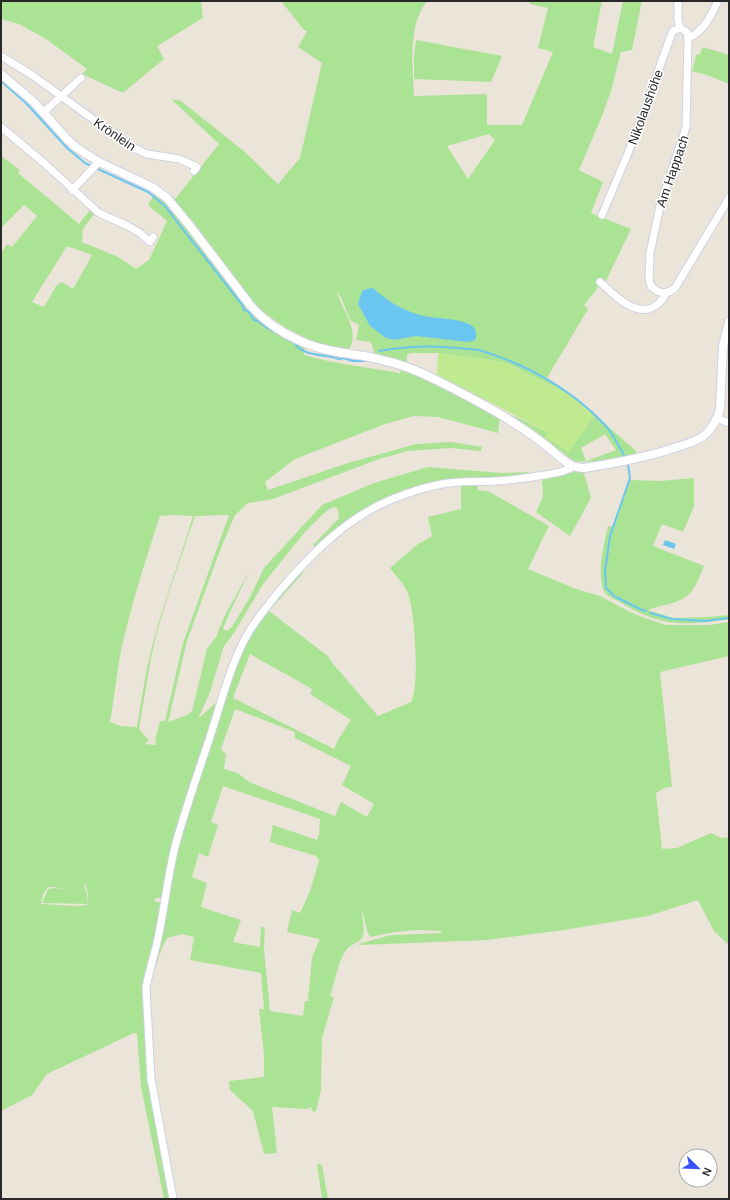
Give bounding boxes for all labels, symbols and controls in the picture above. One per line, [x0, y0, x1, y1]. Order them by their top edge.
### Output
street label: Nikolaushöhe [625, 68, 666, 147]
street label: Krönlein [91, 115, 139, 154]
street label: Am Happach [653, 133, 692, 209]
north arrow [678, 1148, 718, 1188]
text: N [700, 1166, 714, 1178]

